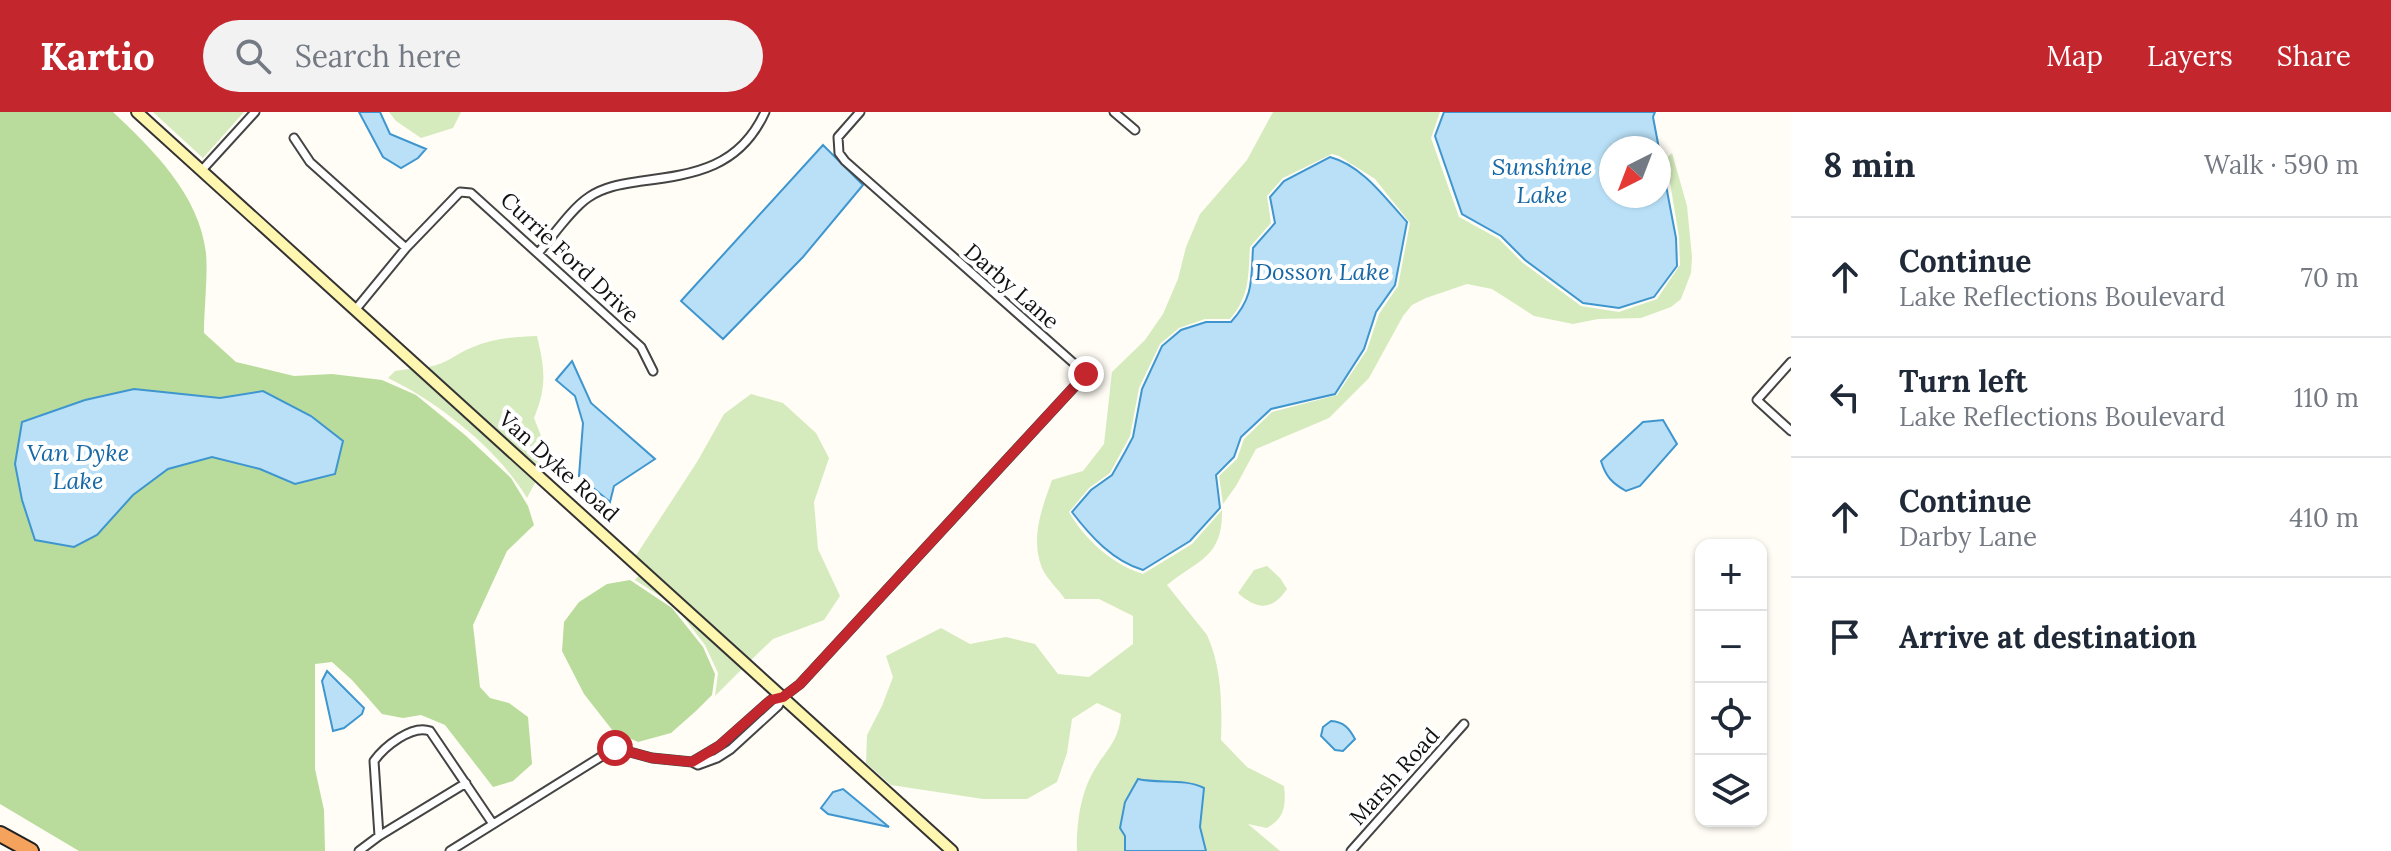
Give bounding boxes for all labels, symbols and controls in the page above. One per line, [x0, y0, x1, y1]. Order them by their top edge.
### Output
search box [203, 20, 763, 92]
text: Kartio [40, 32, 155, 80]
icon: search [231, 34, 275, 78]
text: Search here [295, 37, 461, 75]
text: Map [2046, 38, 2103, 74]
text: Layers [2147, 38, 2233, 74]
text: Share [2277, 38, 2351, 74]
north arrow [1599, 136, 1671, 208]
text: 8 min [1823, 143, 1915, 186]
text: Walk · 590 m [2204, 148, 2359, 181]
water label: Sunshine Lake [1492, 151, 1592, 210]
street label: Currie Ford Drive [495, 186, 645, 328]
street label: Darby Lane [959, 237, 1065, 335]
text: Continue [1899, 242, 2031, 280]
icon: ahead [1823, 255, 1867, 299]
water label: Dosson Lake [1254, 256, 1390, 287]
text: 70 m [2301, 261, 2359, 294]
text: Lake Reflections Boulevard [1899, 280, 2225, 313]
route end [1068, 356, 1104, 392]
text: Turn left [1899, 362, 2027, 400]
icon: left [1823, 375, 1867, 419]
text: 110 m [2294, 381, 2359, 414]
text: Lake Reflections Boulevard [1899, 400, 2225, 433]
street label: Van Dyke Road [492, 404, 625, 527]
water label: Van Dyke Lake [27, 437, 129, 496]
text: Continue [1899, 482, 2031, 520]
icon: ahead [1823, 495, 1867, 539]
text: 410 m [2289, 501, 2359, 534]
text: Darby Lane [1899, 520, 2037, 553]
map controls [1695, 539, 1767, 827]
button: + [1695, 539, 1767, 611]
button: − [1695, 611, 1767, 683]
icon: arrive [1823, 615, 1867, 659]
text: Arrive at destination [1899, 618, 2197, 656]
button: locate [1695, 683, 1767, 755]
street label: Marsh Road [1343, 722, 1445, 830]
route start [597, 730, 633, 766]
button: layers [1695, 755, 1767, 827]

